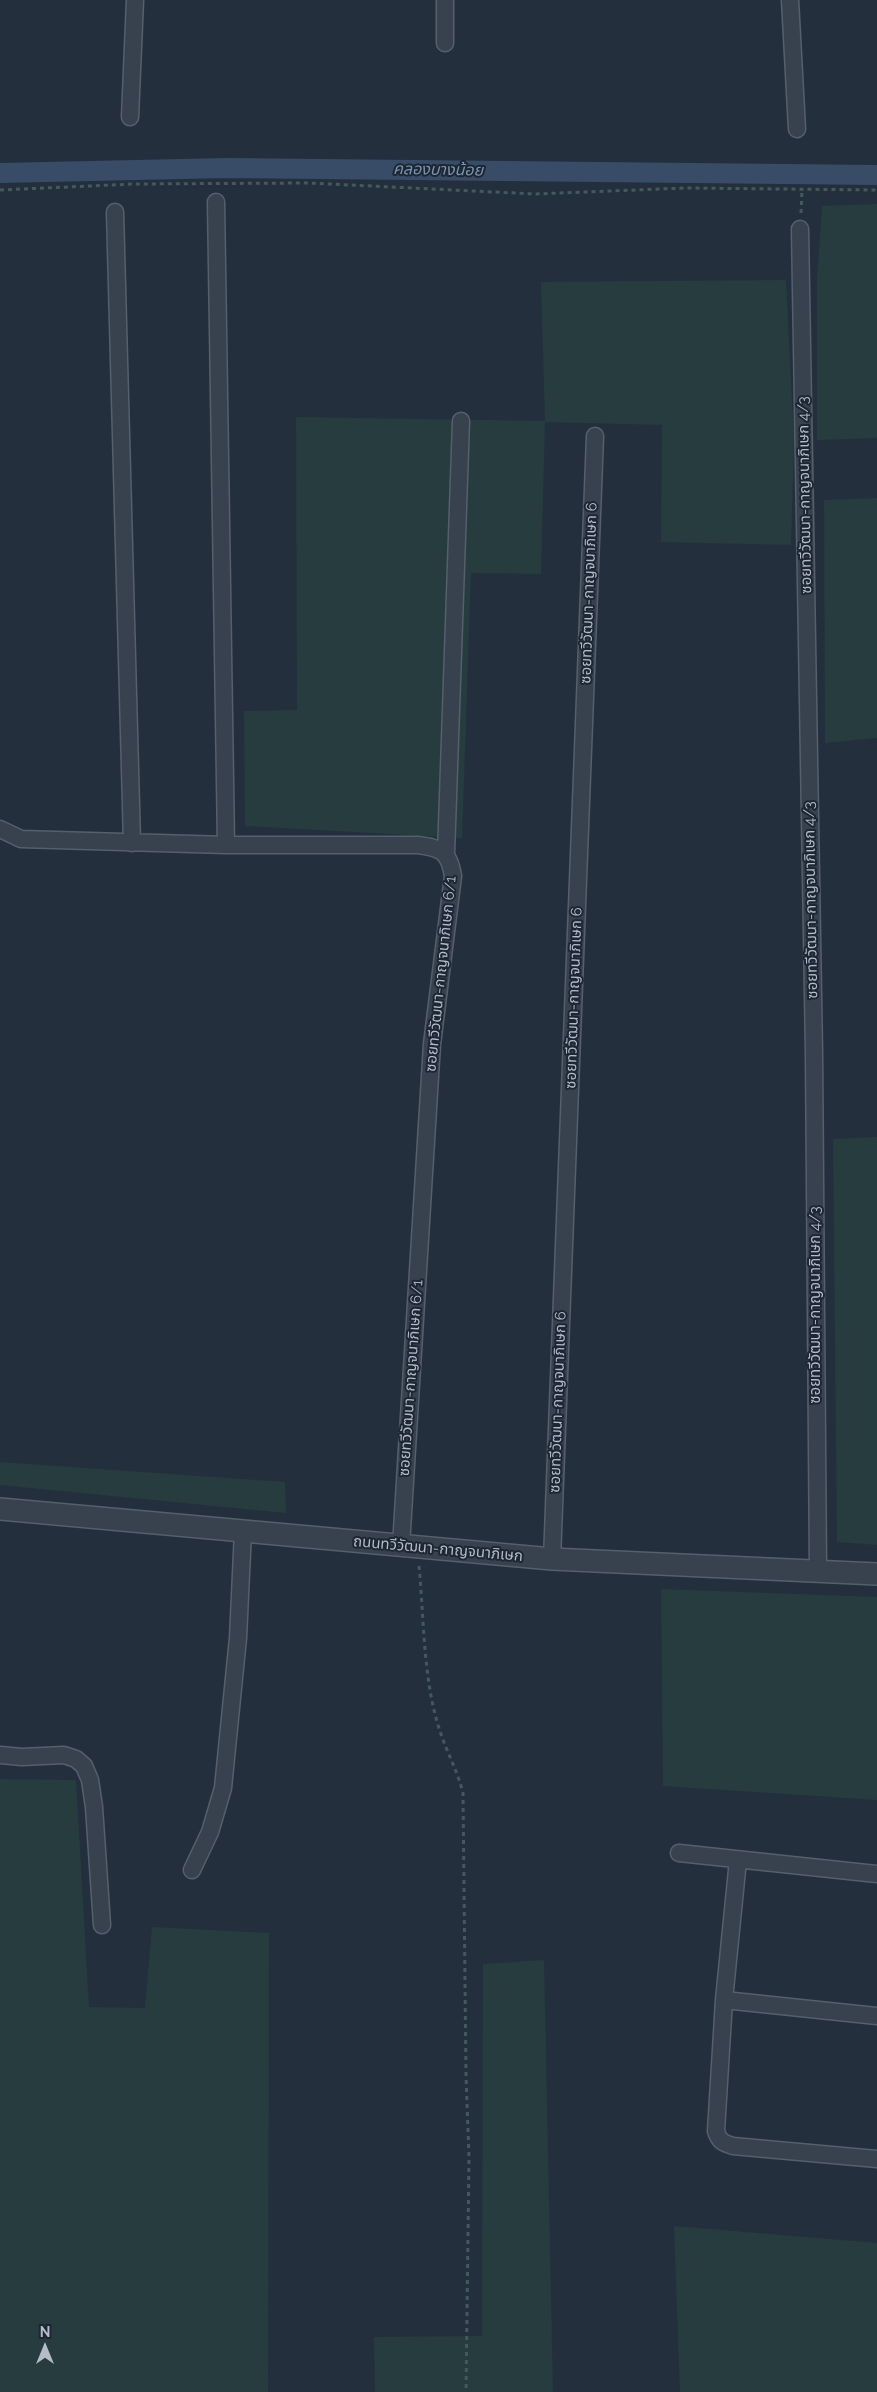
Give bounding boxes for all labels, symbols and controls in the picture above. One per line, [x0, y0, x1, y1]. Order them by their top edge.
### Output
water label: คลองบางน้อย [393, 160, 483, 180]
street label: ซอยทวีวัฒนา-กาญจนาภิเษก 4/3 [794, 396, 816, 594]
street label: ซอยทวีวัฒนา-กาญจนาภิเษก 6 [577, 502, 601, 684]
street label: ซอยทวีวัฒนา-กาญจนาภิเษก 4/3 [800, 801, 822, 999]
street label: ซอยทวีวัฒนา-กาญจนาภิเษก 6/1 [422, 875, 460, 1073]
street label: ซอยทวีวัฒนา-กาญจนาภิเษก 6 [562, 907, 586, 1089]
street label: ซอยทวีวัฒนา-กาญจนาภิเษก 4/3 [806, 1206, 824, 1404]
street label: ซอยทวีวัฒนา-กาญจนาภิเษก 6/1 [395, 1279, 427, 1477]
street label: ซอยทวีวัฒนา-กาญจนาภิเษก 6 [546, 1311, 570, 1493]
street label: ถนนทวีวัฒนา-กาญจนาภิเษก [352, 1533, 524, 1565]
north arrow [20, 2322, 70, 2372]
text: N [40, 2324, 50, 2340]

